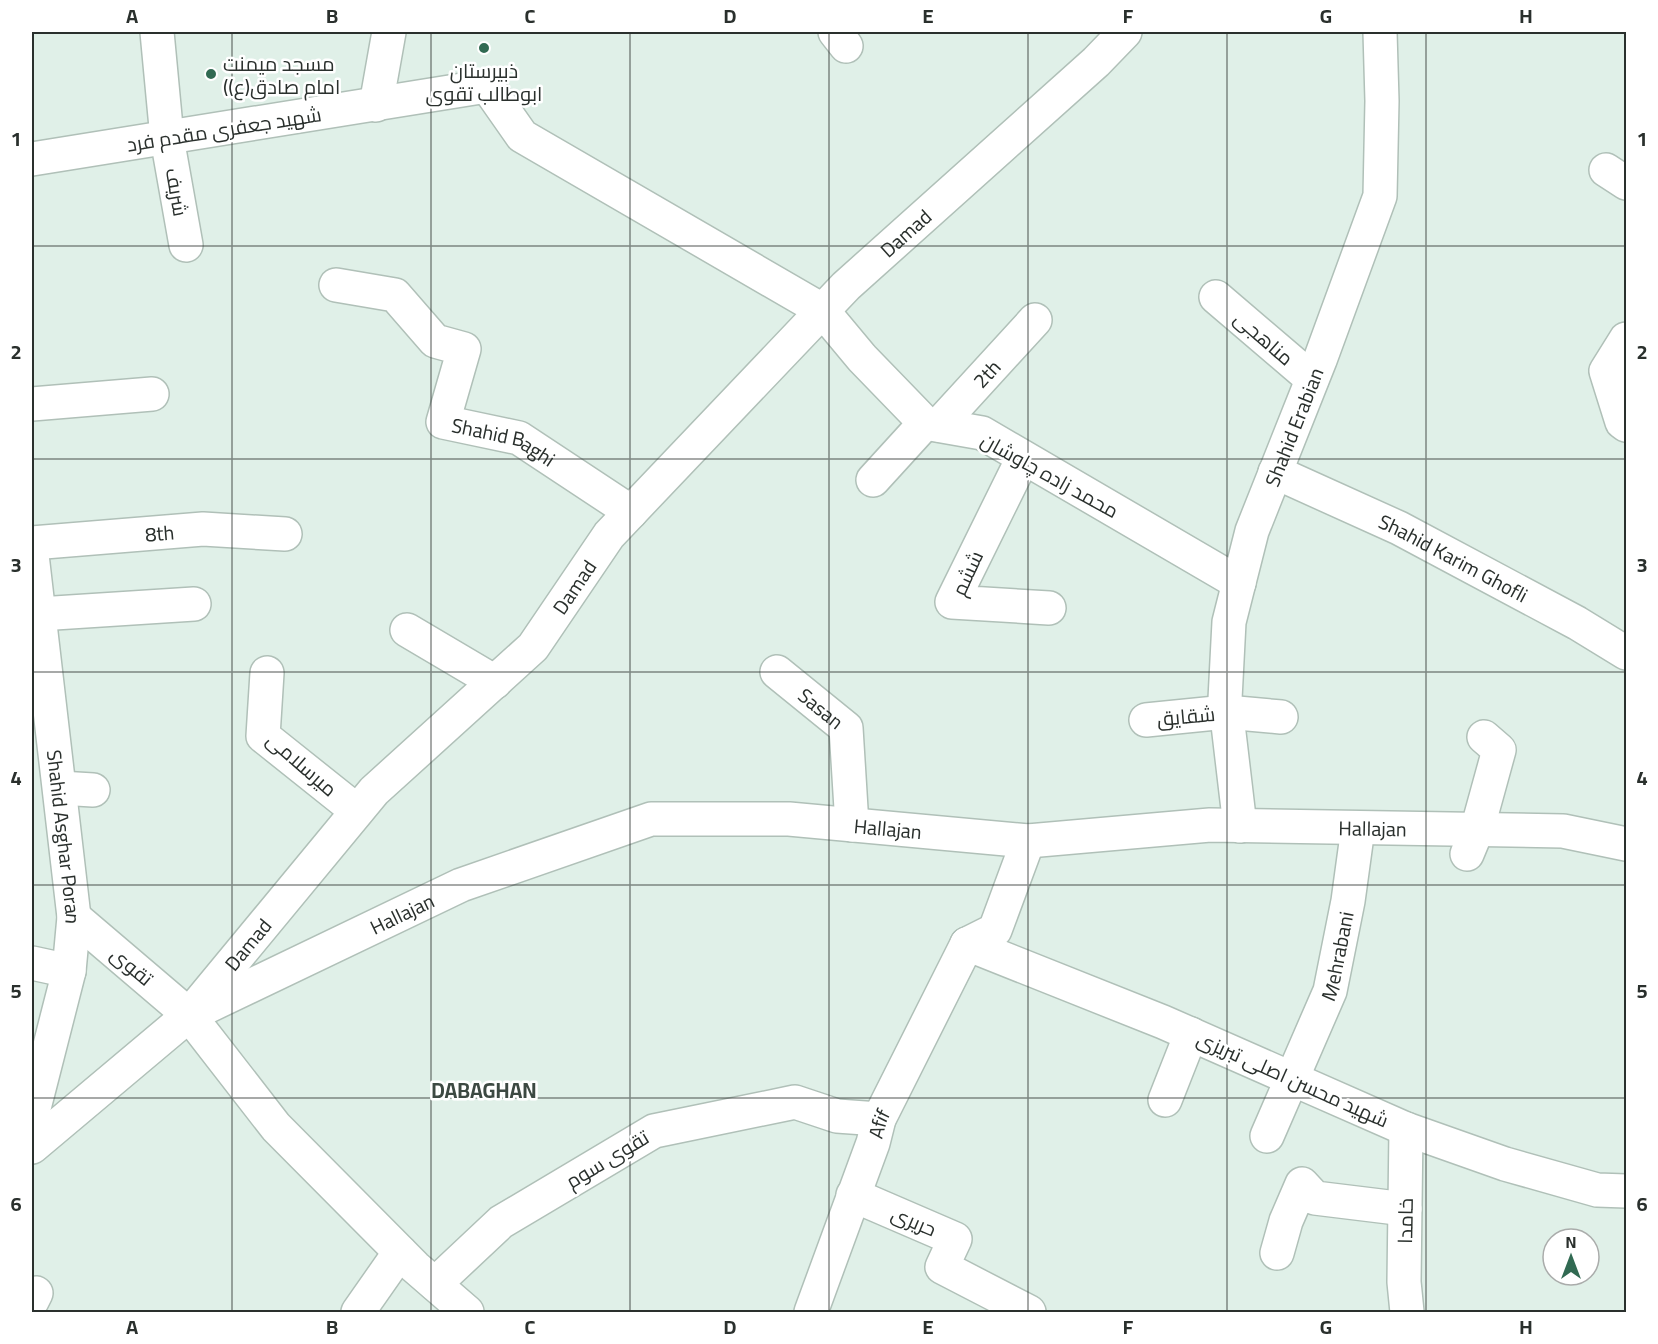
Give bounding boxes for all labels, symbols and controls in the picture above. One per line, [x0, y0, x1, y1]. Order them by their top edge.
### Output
text: A [126, 0, 138, 34]
text: B [326, 0, 338, 34]
text: C [525, 0, 536, 34]
text: D [724, 0, 737, 34]
text: E [922, 0, 934, 34]
text: F [1123, 0, 1134, 34]
text: G [1320, 0, 1332, 34]
text: H [1519, 0, 1533, 34]
marker: ذبیرستان ابوطالب تقوی [477, 41, 491, 55]
place label: مسجد میمنت (امام صادق(ع) [223, 45, 340, 105]
place label: ذبیرستان ابوطالب تقوی [426, 52, 542, 112]
marker: مسجد میمنت (امام صادق(ع) [204, 67, 218, 81]
street label: شهید جعفری مقدم فرد [124, 95, 324, 163]
text: 1 [10, 120, 22, 157]
text: 1 [1636, 120, 1648, 157]
street label: شریف [155, 165, 199, 219]
street label: Damad [871, 199, 940, 267]
street label: مناهجی [1225, 301, 1303, 375]
text: 2 [10, 333, 22, 370]
text: 2 [1636, 333, 1648, 370]
street label: 2th [963, 350, 1010, 397]
street label: Shahid Erabian [1253, 362, 1334, 492]
street label: Shahid Baghi [448, 406, 564, 476]
street label: محمد زاده چاوشان [974, 422, 1126, 528]
street label: Shahid Karim Ghofli [1373, 503, 1535, 612]
street label: 8th [144, 513, 176, 552]
street label: ششم [940, 544, 994, 602]
text: 3 [10, 546, 22, 583]
text: 3 [1636, 546, 1648, 583]
street label: Damad [542, 551, 606, 622]
street label: Sasan [790, 677, 853, 738]
street label: شقایق [1155, 695, 1217, 737]
street label: میرسلامی [258, 722, 346, 806]
street label: Shahid Asghar Poran [36, 748, 93, 926]
text: 4 [10, 759, 22, 796]
text: 4 [1636, 759, 1648, 796]
street label: Hallajan [852, 807, 923, 850]
street label: Hallajan [1338, 809, 1407, 847]
street label: Hallajan [363, 882, 441, 945]
street label: Mehrabani [1309, 908, 1364, 1007]
street label: Damad [214, 909, 281, 979]
street label: تقوی [102, 937, 163, 996]
text: 5 [10, 972, 22, 1009]
text: 5 [1636, 972, 1648, 1009]
street label: شهید محسن اصلی تبریزی [1191, 1020, 1395, 1138]
district label: DABAGHAN [431, 1071, 537, 1110]
street label: Afif [856, 1101, 900, 1142]
street label: تقوی سوم [558, 1119, 657, 1199]
text: 6 [10, 1185, 22, 1222]
text: 6 [1636, 1185, 1648, 1222]
street label: حریری [885, 1195, 943, 1247]
street label: خامدا [1386, 1198, 1424, 1244]
north arrow [1541, 1227, 1601, 1287]
text: N [1566, 1227, 1576, 1257]
text: A [126, 1308, 138, 1344]
text: B [326, 1308, 338, 1344]
text: C [525, 1308, 536, 1344]
text: D [724, 1308, 737, 1344]
text: E [922, 1308, 934, 1344]
text: F [1123, 1308, 1134, 1344]
text: G [1320, 1308, 1332, 1344]
text: H [1519, 1308, 1533, 1344]

